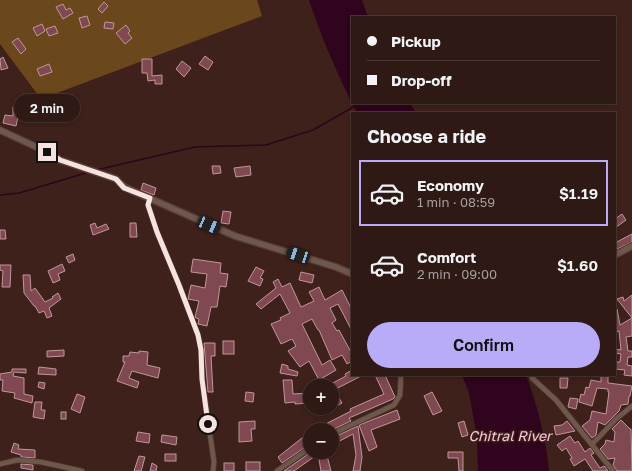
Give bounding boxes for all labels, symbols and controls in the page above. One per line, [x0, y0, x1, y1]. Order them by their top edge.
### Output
text: Pickup [391, 32, 441, 50]
text: Drop-off [391, 71, 451, 89]
callout: 2 min [14, 94, 80, 122]
text: 2 min [30, 100, 64, 116]
text: Choose a ride [367, 125, 486, 147]
route end [38, 143, 56, 161]
icon: car [369, 175, 405, 211]
text: Economy [417, 176, 484, 194]
text: $1.19 [559, 184, 598, 202]
text: 1 min · 08:59 [417, 194, 495, 210]
car [196, 215, 222, 235]
car [285, 246, 311, 264]
icon: car [369, 247, 405, 283]
text: Comfort [417, 248, 476, 266]
text: $1.60 [557, 256, 598, 274]
text: 2 min · 09:00 [417, 266, 497, 282]
button: Confirm [367, 322, 600, 368]
map controls [303, 379, 339, 459]
button: + [303, 379, 339, 415]
route start [199, 415, 217, 433]
button: − [303, 423, 339, 459]
water label: Chitral River [468, 427, 554, 444]

